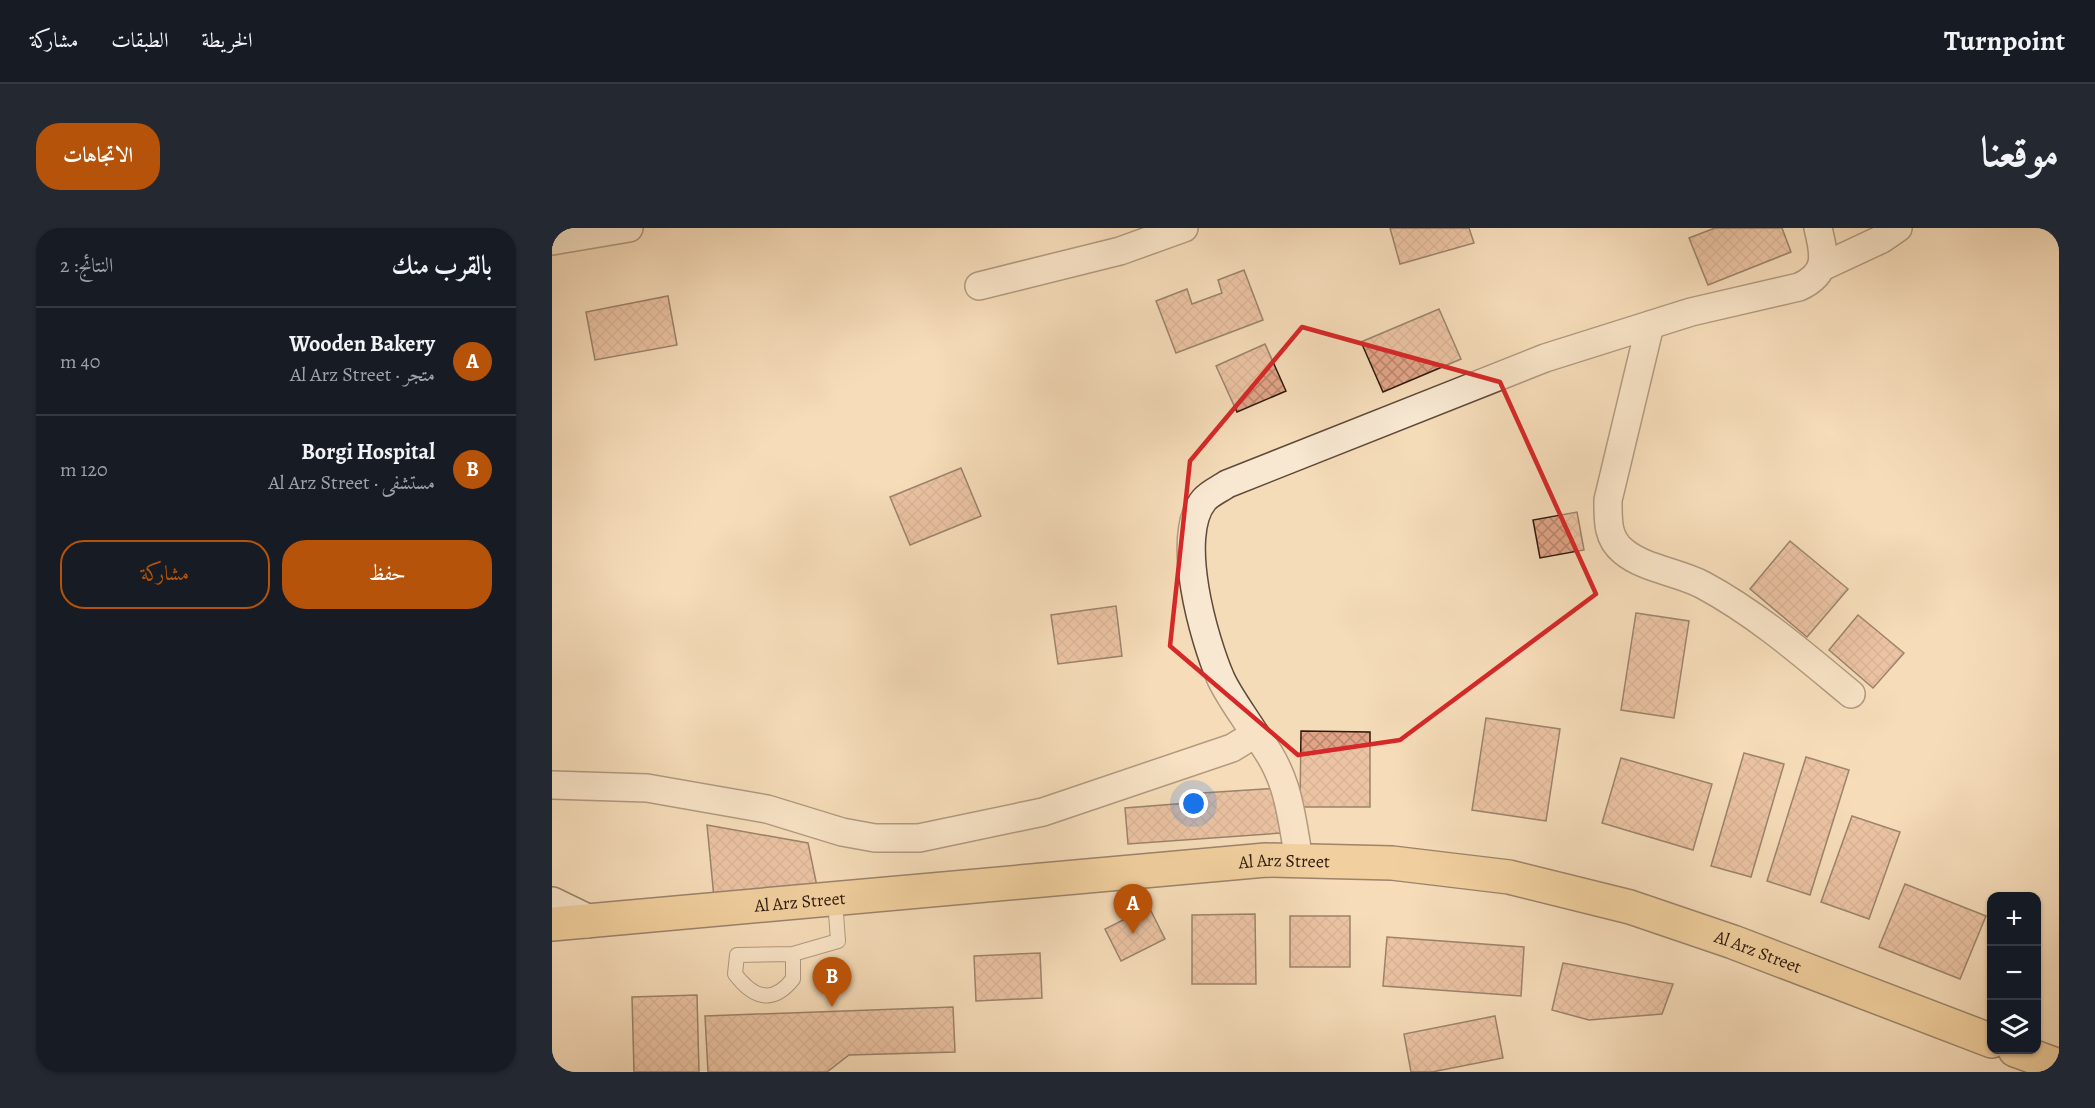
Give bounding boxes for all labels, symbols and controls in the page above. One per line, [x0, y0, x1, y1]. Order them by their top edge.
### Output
text: Turnpoint [1944, 22, 2065, 60]
text: مشاركة [30, 26, 78, 54]
text: الطبقات [111, 26, 168, 54]
text: الخريطة [201, 26, 253, 54]
button: الاتجاهات [36, 123, 160, 190]
text: موقعنا [1981, 123, 2059, 180]
text: بالقرب منك [391, 248, 492, 283]
text: النتائج: 2 [60, 252, 113, 279]
text: Wooden Bakery [289, 329, 435, 359]
text: 40 m [60, 348, 100, 375]
text: A [466, 348, 479, 375]
text: متجر · Al Arz Street [290, 361, 435, 388]
text: Borgi Hospital [301, 437, 435, 467]
text: 120 m [60, 456, 108, 483]
text: B [466, 456, 479, 483]
text: مستشفى · Al Arz Street [268, 469, 435, 496]
button: مشاركة [60, 540, 270, 609]
button: حفظ [282, 540, 492, 609]
your location [1179, 789, 1208, 818]
street label: Al Arz Street [1236, 848, 1330, 875]
pin: A [1114, 884, 1152, 934]
street label: Al Arz Street [752, 886, 847, 918]
map controls [1987, 892, 2041, 1054]
button: + [1987, 892, 2041, 946]
street label: Al Arz Street [1710, 924, 1805, 979]
button: − [1987, 946, 2041, 1000]
pin: B [812, 958, 852, 1007]
button: layers [1987, 1000, 2041, 1054]

